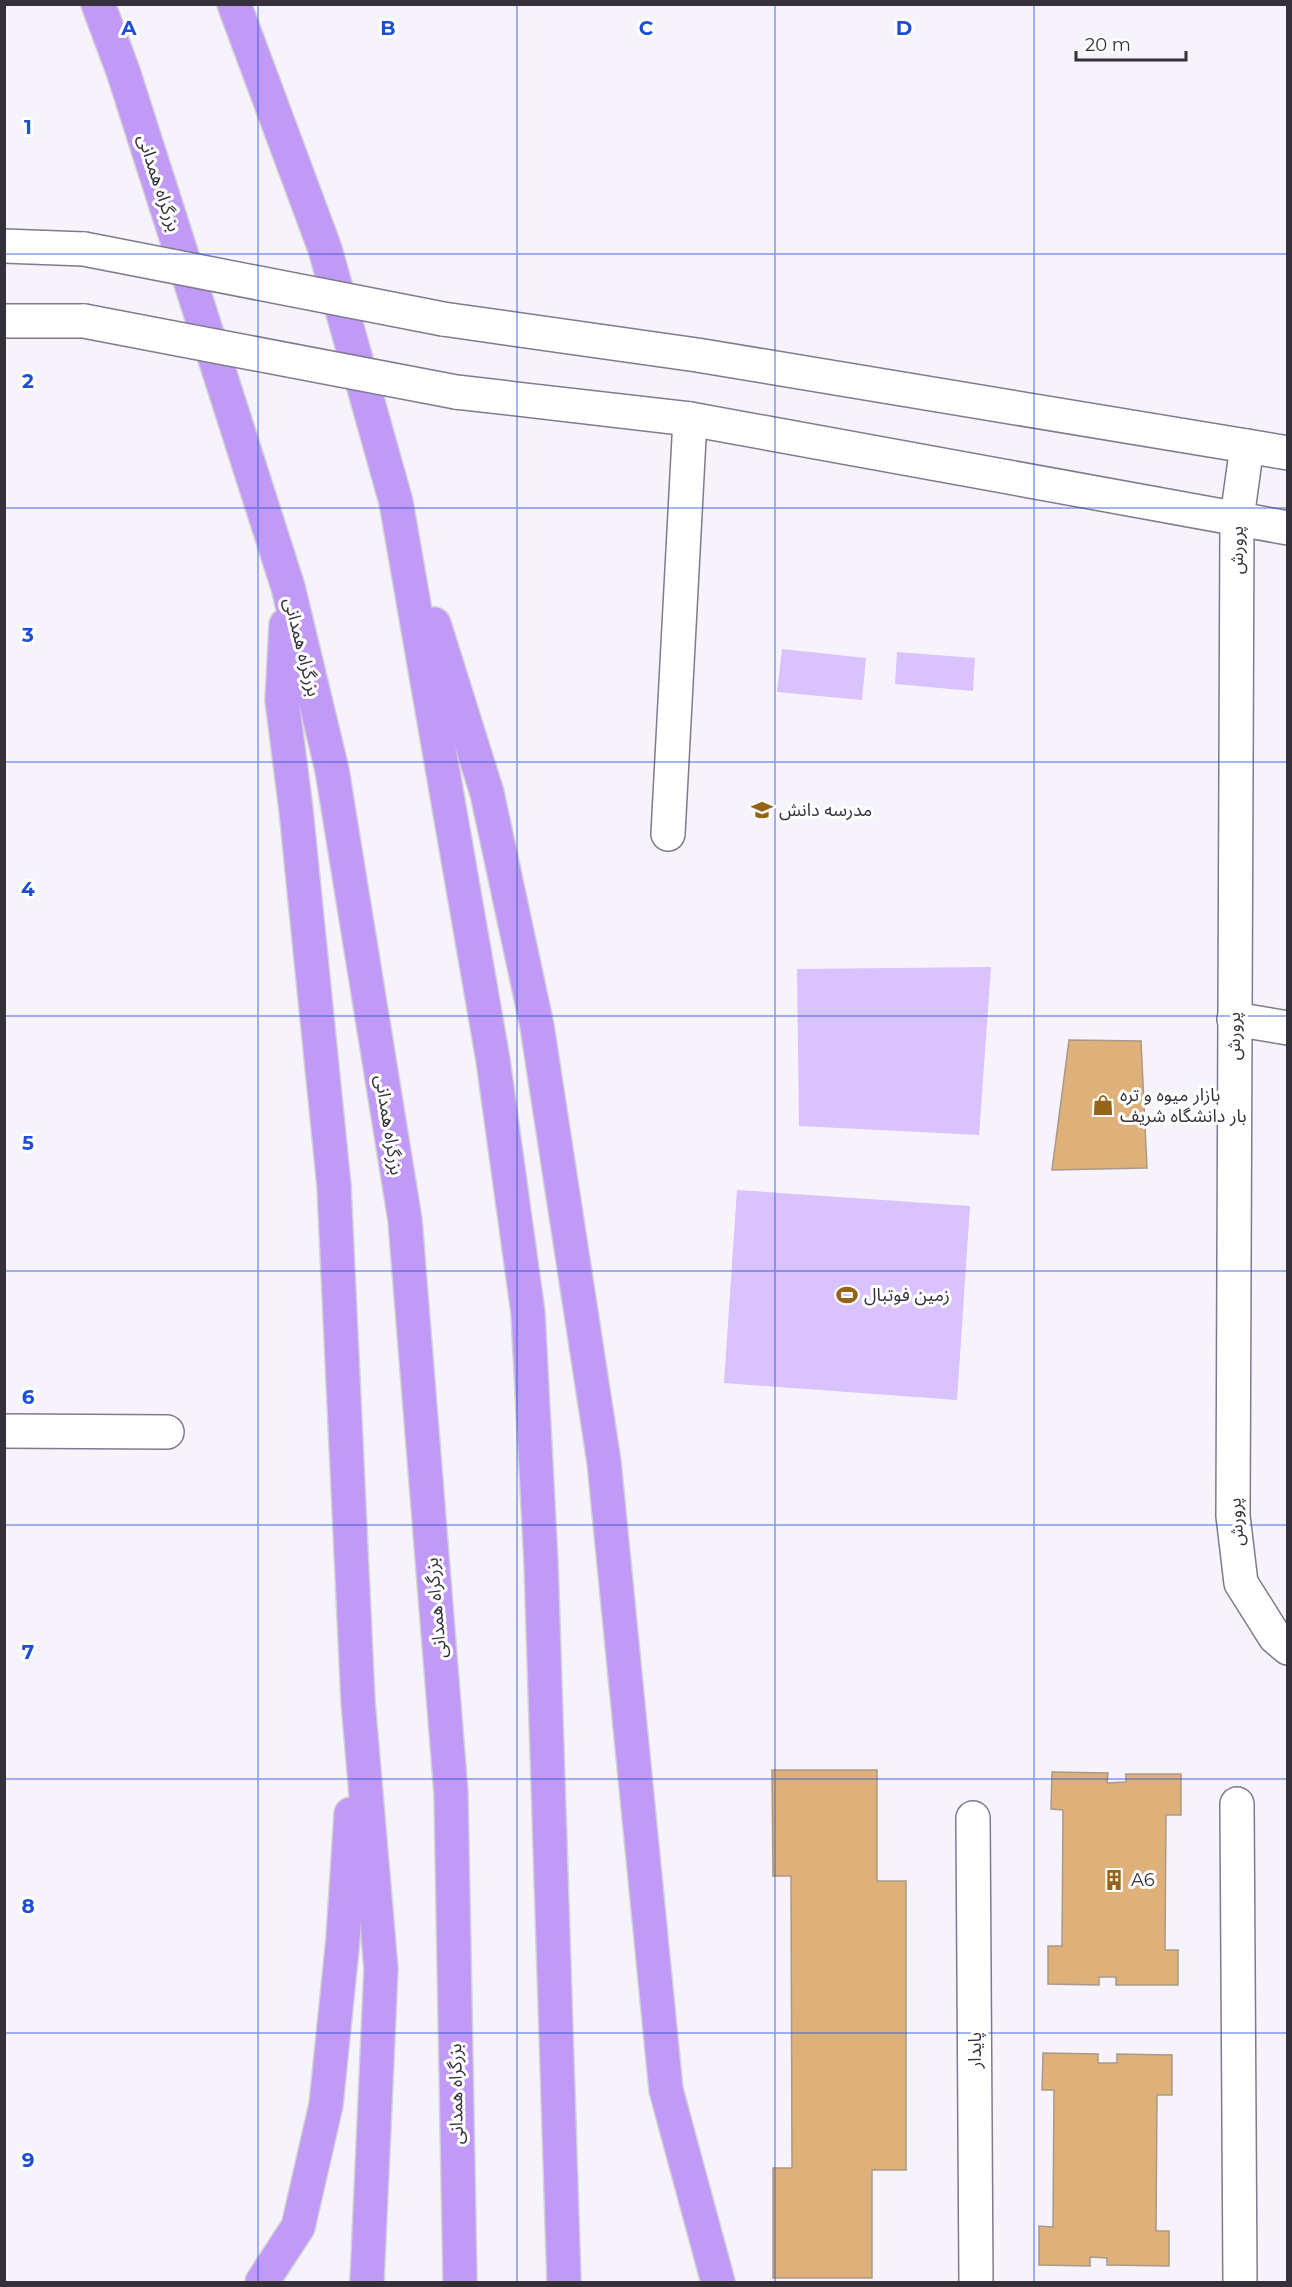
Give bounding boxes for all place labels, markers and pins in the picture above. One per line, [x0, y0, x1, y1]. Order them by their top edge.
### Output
school or university icon: مدرسه دانش [750, 798, 774, 822]
place label: مدرسه دانش [779, 799, 872, 821]
place label: بازار میوه و تره بار دانشگاه شریف [1120, 1084, 1247, 1127]
shop icon: بازار میوه و تره بار دانشگاه شریف [1091, 1093, 1115, 1117]
sports icon: زمین فوتبال [835, 1283, 859, 1307]
place label: زمین فوتبال [864, 1284, 950, 1306]
building icon: A6 [1102, 1868, 1126, 1892]
place label: A6 [1131, 1869, 1155, 1891]

